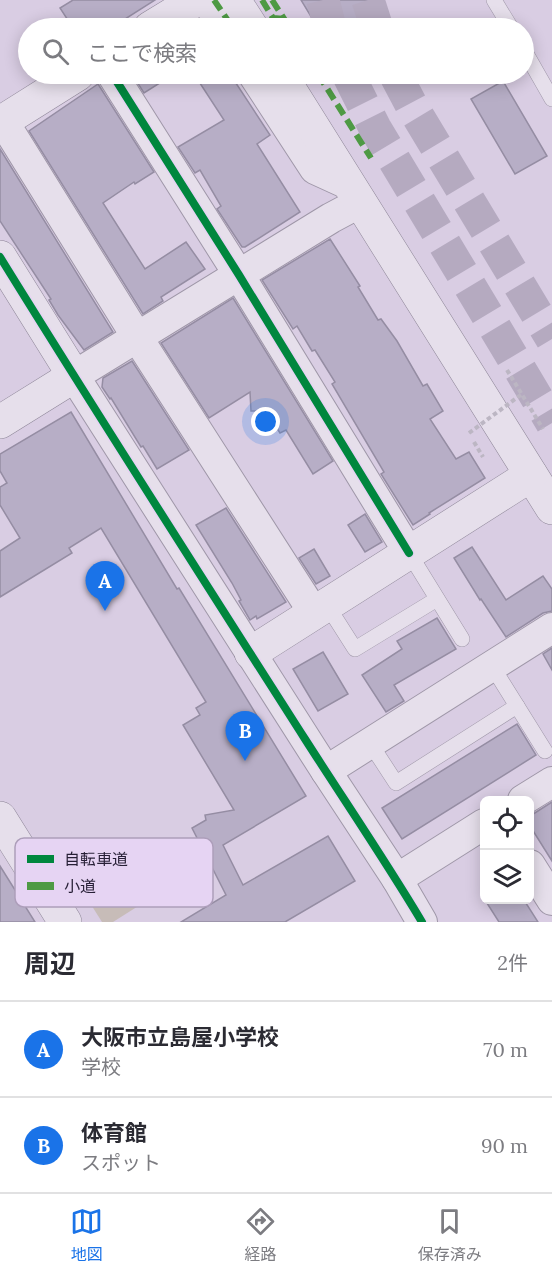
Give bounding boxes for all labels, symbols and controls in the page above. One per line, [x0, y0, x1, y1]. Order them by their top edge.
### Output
search box [18, 18, 534, 84]
icon: search [39, 35, 72, 68]
text: ここで検索 [87, 39, 197, 67]
your location [251, 407, 280, 436]
pin: A [86, 562, 124, 611]
pin: B [226, 712, 264, 761]
map controls [480, 796, 534, 904]
button: locate [480, 796, 534, 850]
legend [15, 838, 213, 907]
text: 自転車道 [64, 849, 128, 869]
button: layers [480, 850, 534, 904]
text: 小道 [64, 876, 96, 896]
text: 周辺 [24, 947, 76, 980]
text: 2件 [497, 950, 528, 975]
text: 大阪市立島屋小学校 [81, 1023, 279, 1051]
text: A [37, 1037, 50, 1062]
text: 70 m [483, 1037, 528, 1062]
text: 学校 [81, 1054, 121, 1079]
text: 体育館 [81, 1119, 147, 1147]
text: B [37, 1133, 50, 1158]
text: 90 m [481, 1133, 528, 1158]
text: スポット [81, 1150, 161, 1175]
tab: 地図 [70, 1205, 103, 1265]
tab: 経路 [244, 1205, 277, 1265]
tab: 保存済み [418, 1205, 482, 1265]

